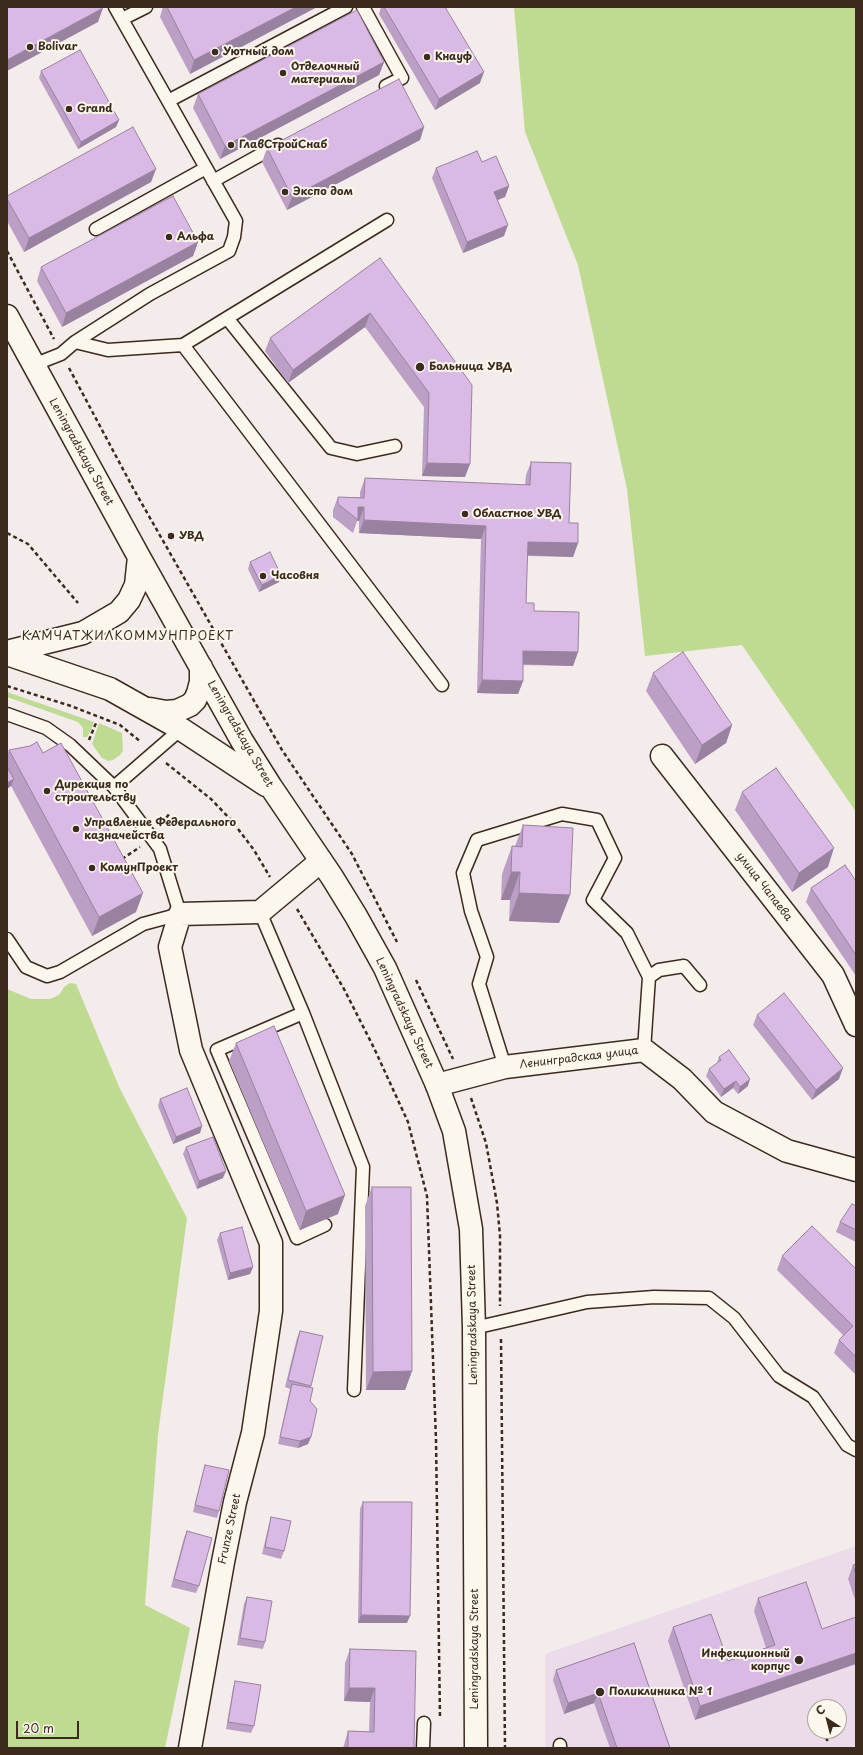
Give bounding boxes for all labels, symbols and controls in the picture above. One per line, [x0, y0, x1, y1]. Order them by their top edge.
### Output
place label: Bolivar [38, 40, 78, 54]
marker: Bolivar [25, 42, 35, 52]
place label: Уютный дом [223, 45, 294, 59]
marker: Уютный дом [210, 47, 220, 57]
place label: Кнауф [435, 50, 472, 64]
marker: Кнауф [422, 52, 432, 62]
place label: Отделочный материалы [291, 60, 360, 86]
marker: Отделочный материалы [278, 68, 288, 78]
place label: Grand [77, 102, 113, 116]
marker: Grand [64, 104, 74, 114]
place label: ГлавСтройСнаб [239, 138, 327, 152]
marker: ГлавСтройСнаб [226, 140, 236, 150]
place label: Экспо дом [293, 185, 353, 199]
marker: Экспо дом [280, 187, 290, 197]
place label: Альфа [177, 230, 214, 244]
marker: Альфа [164, 232, 174, 242]
place label: Больница УВД [429, 360, 512, 374]
marker: Больница УВД [414, 361, 426, 373]
street label: Leningradskaya Street [46, 396, 116, 508]
place label: Областное УВД [473, 507, 561, 521]
marker: Областное УВД [460, 509, 470, 519]
place label: УВД [179, 529, 204, 543]
marker: УВД [166, 531, 176, 541]
place label: Часовня [271, 569, 319, 583]
marker: Часовня [258, 571, 268, 581]
district label: КАМЧАТЖИЛКОММУНПРОЕКТ [23, 630, 233, 644]
street label: Leningradskaya Street [204, 678, 276, 790]
place label: Дирекция по строительству [55, 778, 136, 804]
marker: Дирекция по строительству [42, 786, 52, 796]
place label: Управление Федерального казначейства [84, 816, 236, 842]
marker: Управление Федерального казначейства [71, 824, 81, 834]
street label: улица Чапаева [733, 850, 795, 924]
place label: КомунПроект [100, 861, 178, 875]
marker: КомунПроект [87, 863, 97, 873]
street label: Leningradskaya Street [372, 955, 436, 1071]
street label: Ленинградская улица [519, 1044, 639, 1072]
street label: Leningradskaya Street [465, 1264, 481, 1386]
street label: Frunze Street [216, 1492, 244, 1566]
street label: Leningradskaya Street [468, 1589, 482, 1709]
place label: Инфекционный корпус [702, 1647, 790, 1673]
marker: Инфекционный корпус [793, 1654, 805, 1666]
place label: Поликлиника № 1 [609, 1685, 712, 1699]
marker: Поликлиника № 1 [594, 1686, 606, 1698]
north arrow [807, 1699, 847, 1739]
text: С [812, 1700, 829, 1719]
scale bar [18, 1713, 81, 1739]
text: 20 m [23, 1719, 54, 1737]

